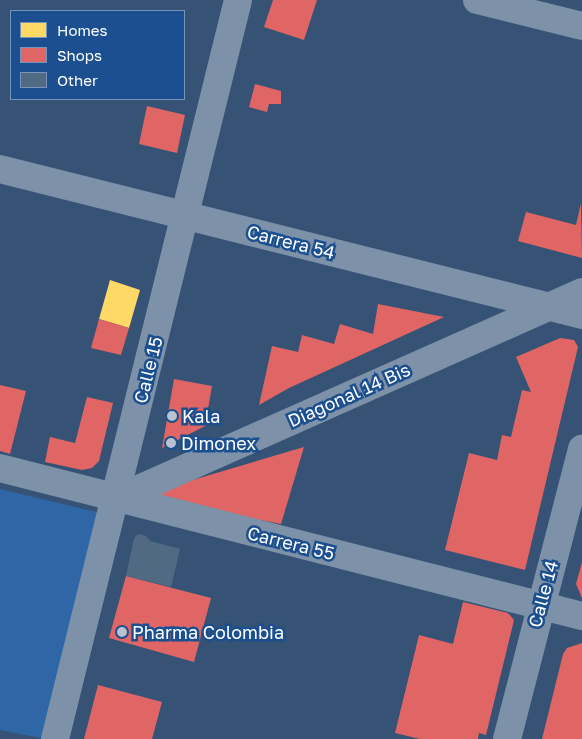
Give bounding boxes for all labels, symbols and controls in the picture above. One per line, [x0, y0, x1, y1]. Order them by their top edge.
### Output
legend [10, 10, 185, 100]
text: Homes [57, 21, 107, 39]
text: Shops [57, 46, 102, 64]
text: Other [57, 71, 98, 89]
street label: Carrera 54 [245, 221, 337, 263]
street label: Calle 15 [129, 334, 167, 406]
street label: Diagonal 14 Bis [284, 358, 414, 432]
place label: Kala [182, 405, 220, 427]
marker: Kala [166, 410, 178, 422]
place label: Dimonex [181, 432, 256, 454]
marker: Dimonex [165, 437, 177, 449]
street label: Carrera 55 [245, 522, 337, 564]
street label: Calle 14 [524, 558, 562, 630]
place label: Pharma Colombia [132, 621, 284, 643]
marker: Pharma Colombia [116, 626, 128, 638]

